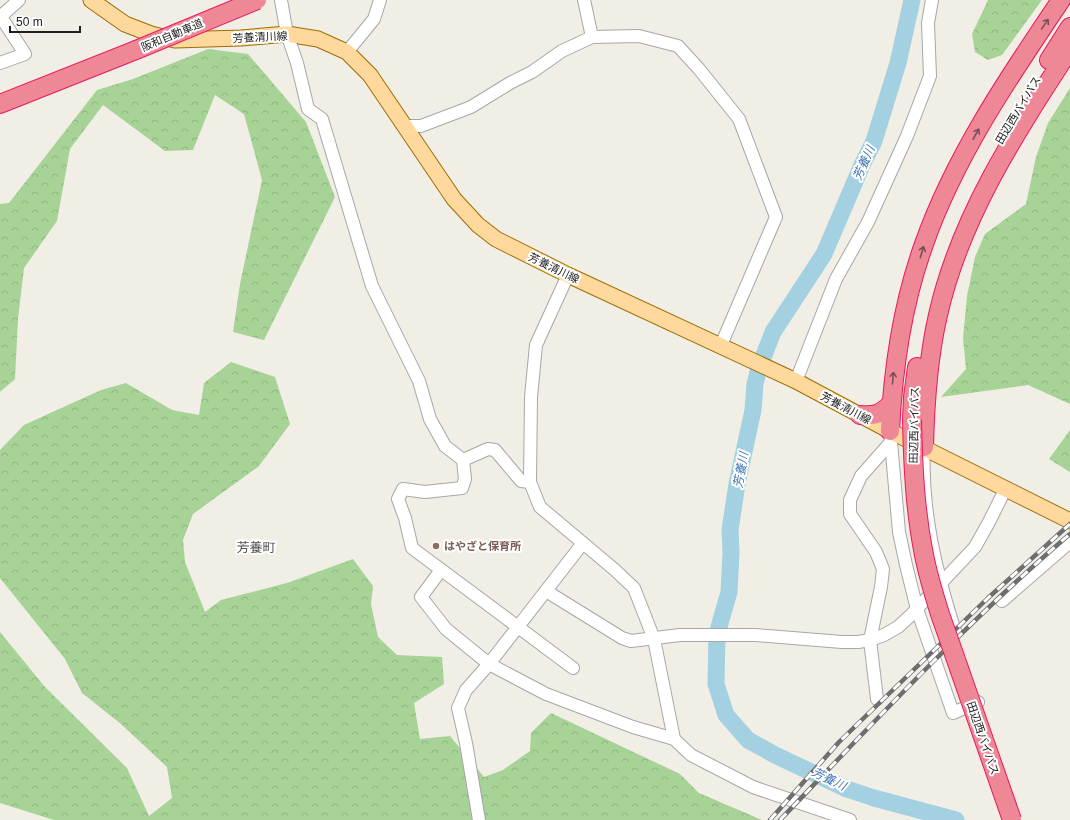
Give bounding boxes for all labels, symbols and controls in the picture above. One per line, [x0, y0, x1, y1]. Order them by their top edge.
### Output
scale bar [10, 8, 80, 34]
text: 50 m [16, 15, 43, 29]
street label: 阪和自動車道 [139, 17, 205, 53]
one-way arrow [1041, 18, 1049, 29]
street label: 芳養清川線 [232, 30, 288, 44]
street label: 田辺西バイパス [993, 74, 1043, 146]
one-way arrow [973, 128, 981, 140]
water label: 芳養川 [850, 142, 879, 182]
one-way arrow [919, 245, 926, 258]
street label: 芳養清川線 [527, 251, 581, 285]
one-way arrow [890, 372, 897, 385]
street label: 田辺西バイパス [907, 387, 921, 463]
street label: 芳養清川線 [819, 390, 873, 426]
water label: 芳養川 [731, 449, 751, 489]
district label: 芳養町 [236, 540, 276, 555]
place label: はやざと保育所 [444, 540, 521, 552]
marker: はやざと保育所 [431, 541, 441, 551]
street label: 田辺西バイパス [965, 700, 1001, 776]
water label: 芳養川 [810, 765, 850, 794]

